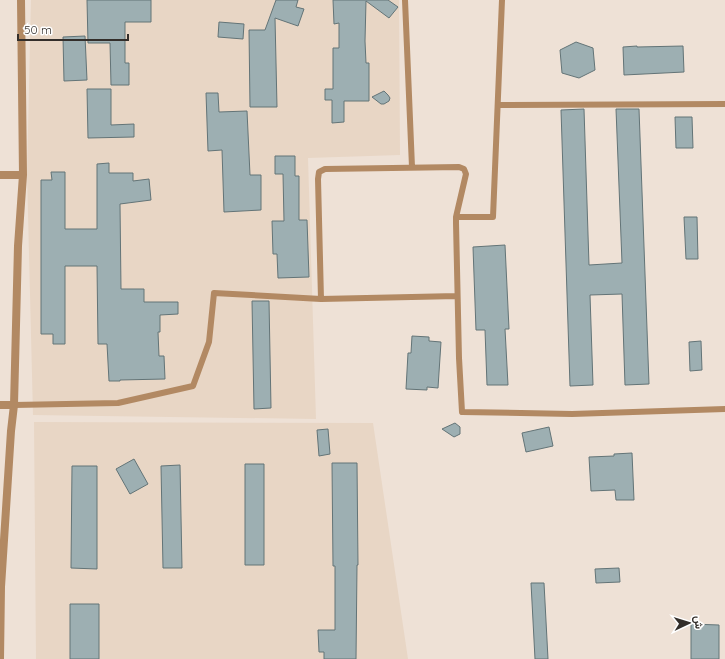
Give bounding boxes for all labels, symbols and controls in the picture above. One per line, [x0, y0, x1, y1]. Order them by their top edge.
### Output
scale bar [18, 16, 128, 42]
text: 50 m [24, 22, 52, 37]
north arrow [669, 603, 709, 643]
text: ش [692, 615, 706, 629]

